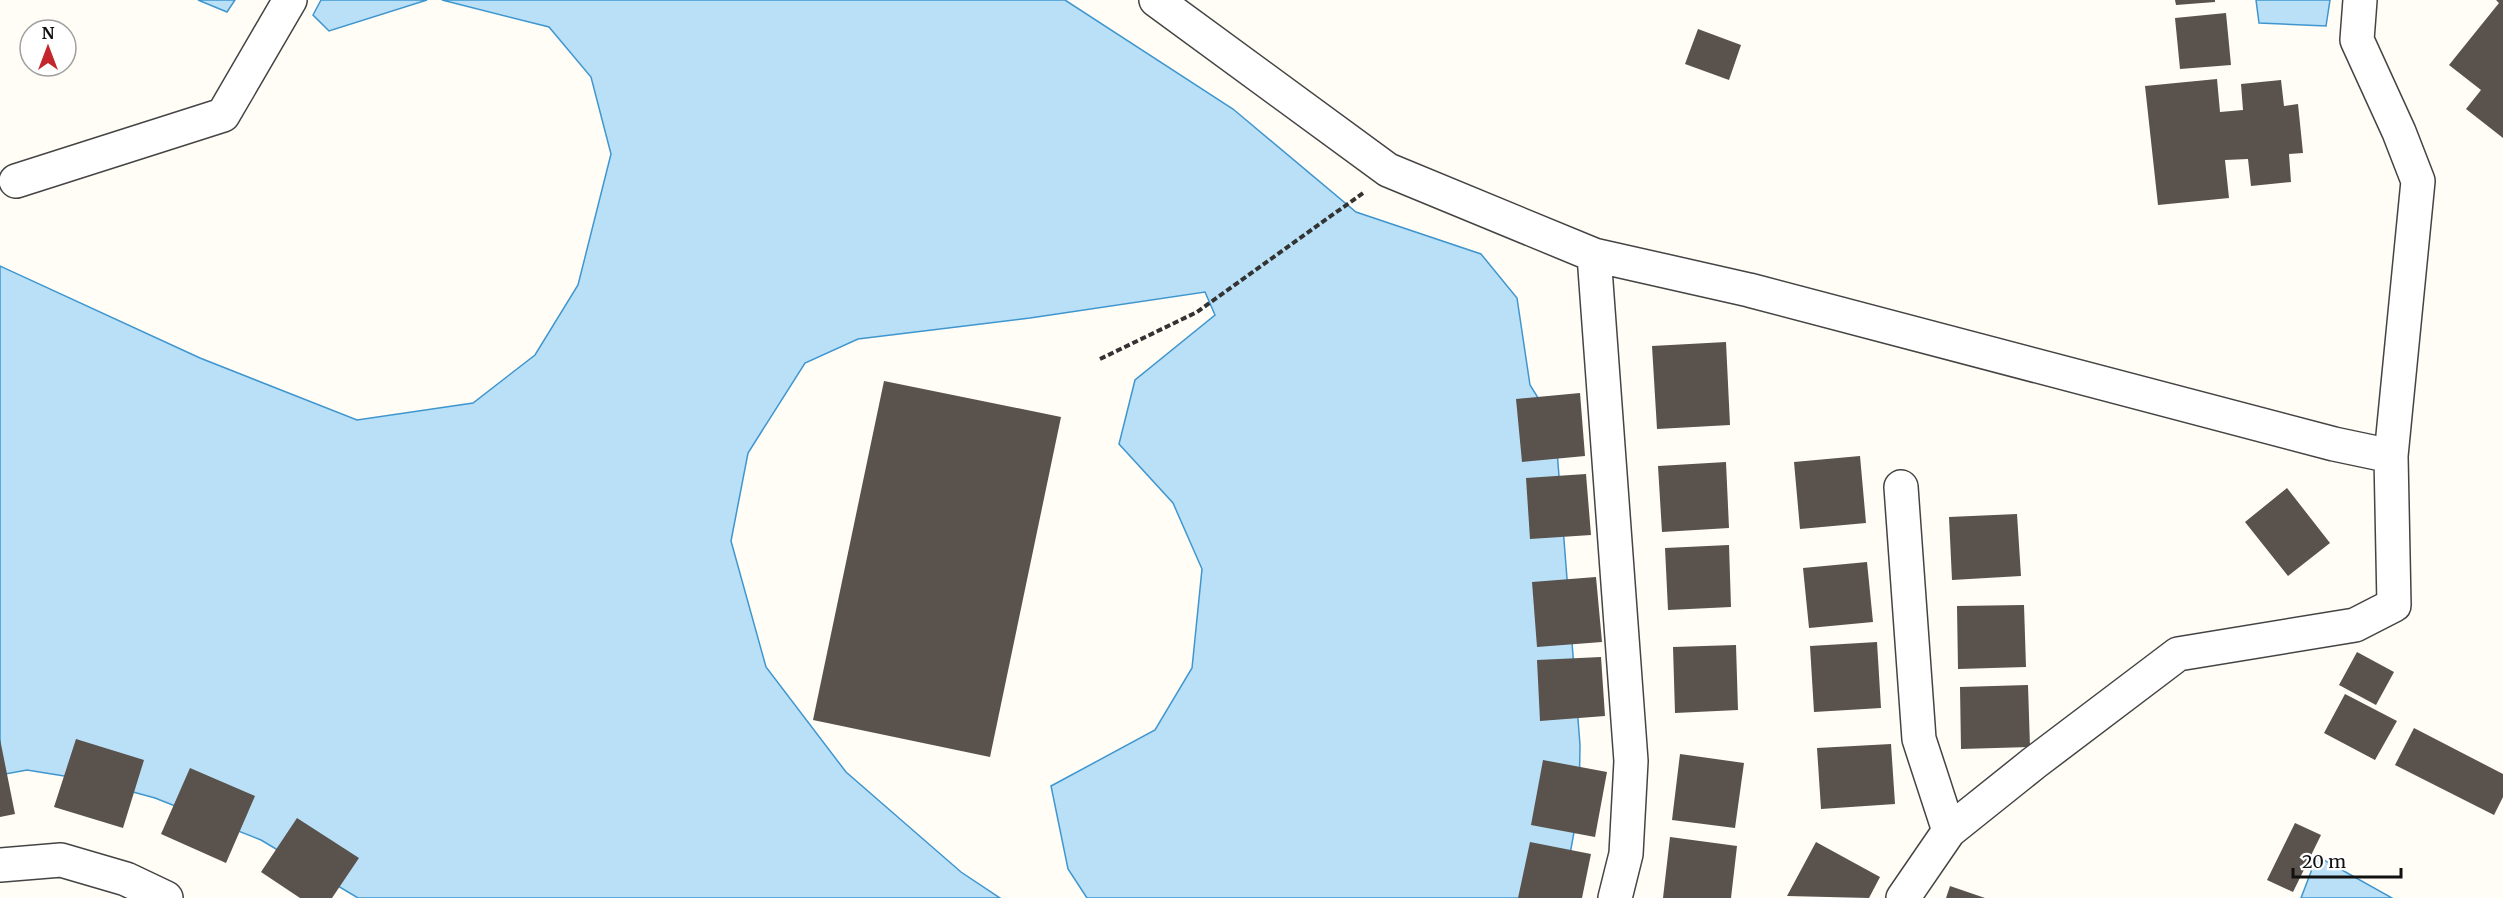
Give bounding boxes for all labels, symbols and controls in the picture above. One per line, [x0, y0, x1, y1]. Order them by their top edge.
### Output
north arrow [18, 18, 78, 78]
text: N [42, 23, 55, 43]
scale bar [2293, 841, 2401, 879]
text: 20 m [2302, 850, 2346, 873]

